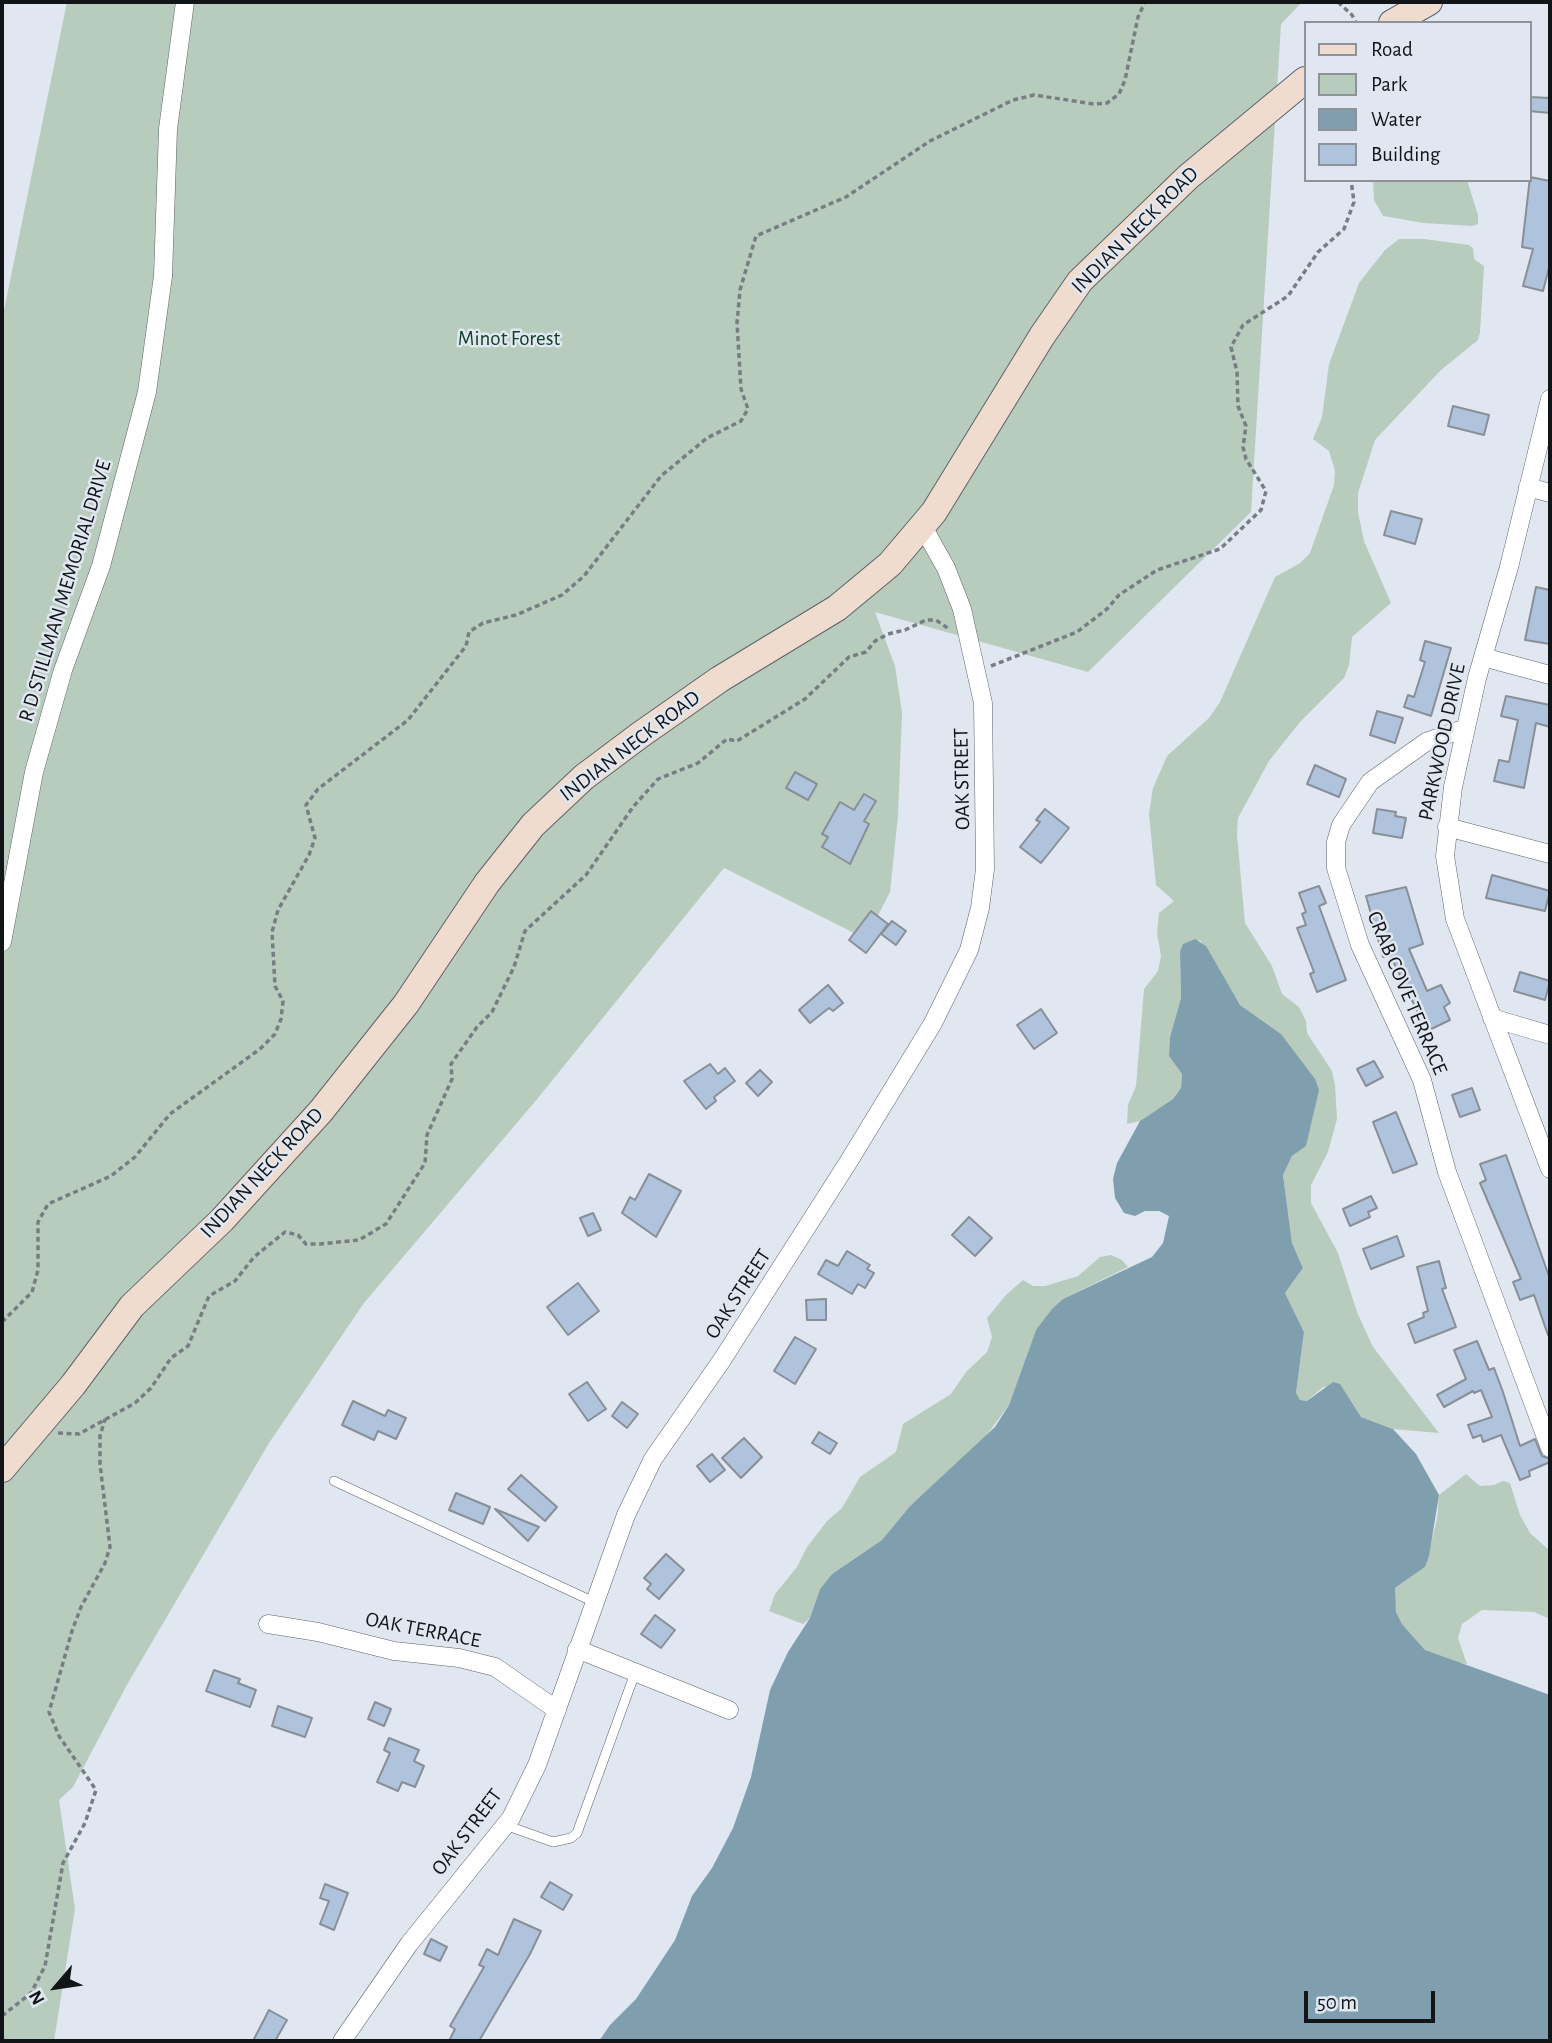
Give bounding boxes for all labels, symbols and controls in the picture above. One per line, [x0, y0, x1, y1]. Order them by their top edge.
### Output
legend [1304, 21, 1531, 182]
text: Road [1371, 39, 1413, 60]
text: Park [1371, 74, 1407, 95]
text: Water [1371, 109, 1421, 130]
text: Building [1371, 144, 1440, 165]
street label: INDIAN NECK ROAD [1066, 161, 1204, 299]
park label: Minot Forest [458, 326, 560, 352]
street label: R D STILLMAN MEMORIAL DRIVE [13, 457, 117, 725]
street label: PARKWOOD DRIVE [1413, 661, 1471, 823]
street label: INDIAN NECK ROAD [555, 685, 705, 807]
street label: OAK STREET [949, 728, 975, 830]
street label: CRAB COVE TERRACE [1361, 907, 1453, 1079]
street label: INDIAN NECK ROAD [195, 1102, 329, 1244]
street label: OAK STREET [700, 1244, 776, 1344]
street label: OAK TERRACE [363, 1606, 483, 1654]
street label: OAK STREET [426, 1784, 508, 1880]
north arrow [21, 1952, 91, 2022]
scale bar [1307, 1976, 1438, 2020]
text: N [26, 1987, 49, 2008]
text: 50 m [1317, 1992, 1357, 2013]

